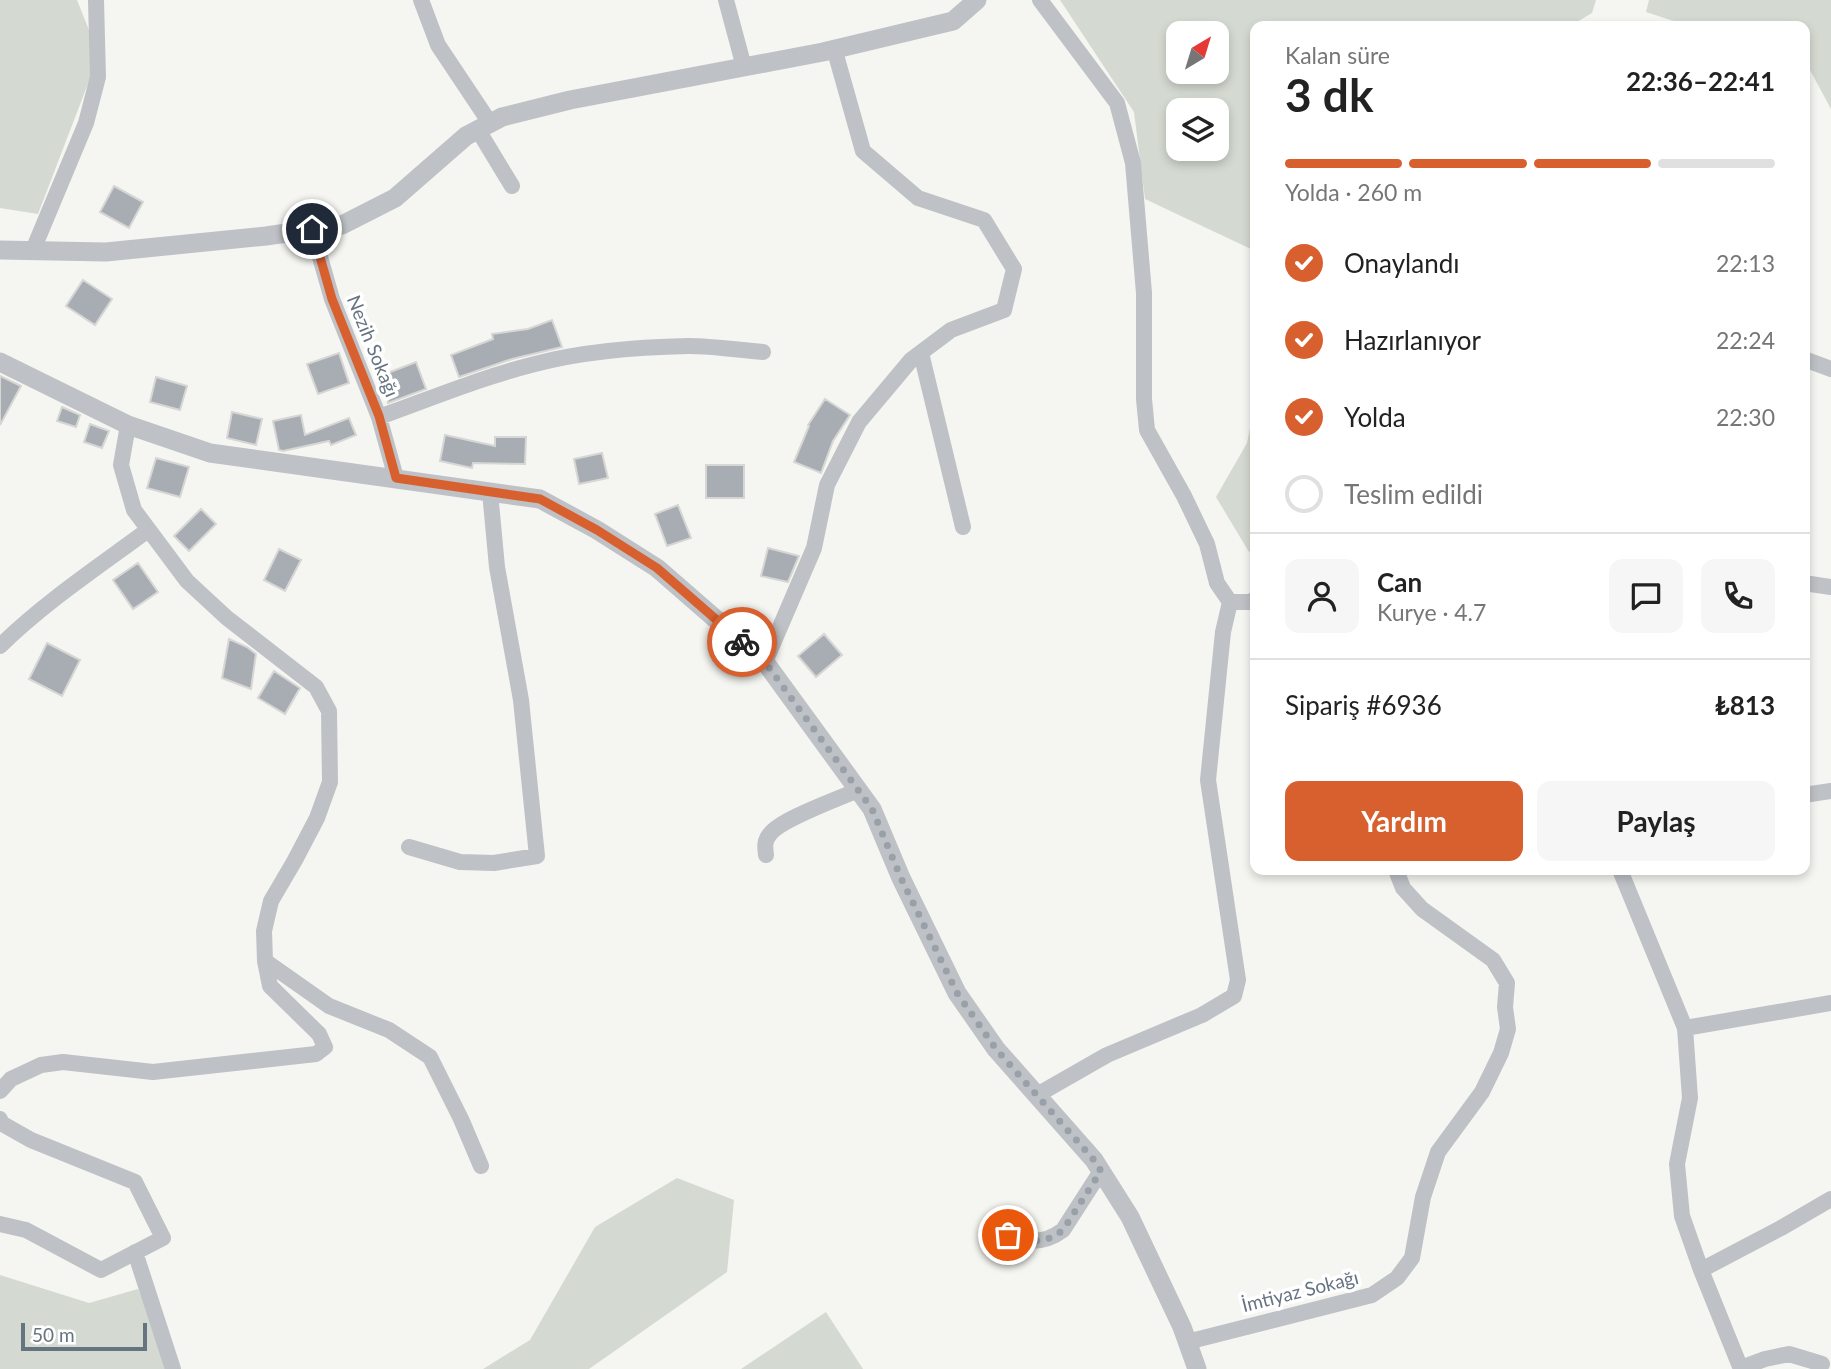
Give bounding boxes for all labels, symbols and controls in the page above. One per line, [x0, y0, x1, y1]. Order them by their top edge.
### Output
north arrow [1166, 21, 1228, 84]
map controls [1166, 21, 1229, 161]
text: Kalan süre [1285, 41, 1390, 69]
text: 22:36–22:41 [1626, 65, 1775, 97]
text: 3 dk [1285, 67, 1374, 122]
button: layers [1166, 98, 1229, 161]
text: Yolda · 260 m [1285, 178, 1422, 206]
pin [282, 199, 342, 259]
icon: home [293, 210, 331, 248]
icon: check [1285, 244, 1323, 282]
text: Onaylandı [1344, 247, 1459, 279]
text: 22:13 [1716, 249, 1775, 277]
street label: Nezih Sokağı [343, 292, 404, 400]
icon: check [1285, 321, 1323, 359]
text: Hazırlanıyor [1344, 324, 1481, 356]
text: 22:24 [1716, 326, 1775, 354]
icon: check [1285, 398, 1323, 436]
text: Yolda [1344, 401, 1406, 433]
text: 22:30 [1716, 403, 1775, 431]
text: Teslim edildi [1344, 478, 1483, 510]
button: person [1285, 559, 1359, 633]
button: chat [1609, 559, 1683, 633]
button: phone [1701, 559, 1775, 633]
text: Can [1377, 566, 1422, 598]
text: Kurye · 4.7 [1377, 598, 1486, 626]
courier [707, 607, 777, 677]
icon: bike [723, 623, 761, 661]
text: Sipariş #6936 [1285, 689, 1442, 721]
text: ₺813 [1715, 689, 1775, 721]
button: Yardım [1285, 781, 1523, 861]
button: Paylaş [1537, 781, 1775, 861]
pin [978, 1205, 1038, 1265]
icon: bag [989, 1216, 1027, 1254]
street label: İmtiyaz Sokağı [1239, 1265, 1361, 1316]
scale bar [21, 1320, 147, 1352]
text: 50 m [32, 1323, 75, 1346]

